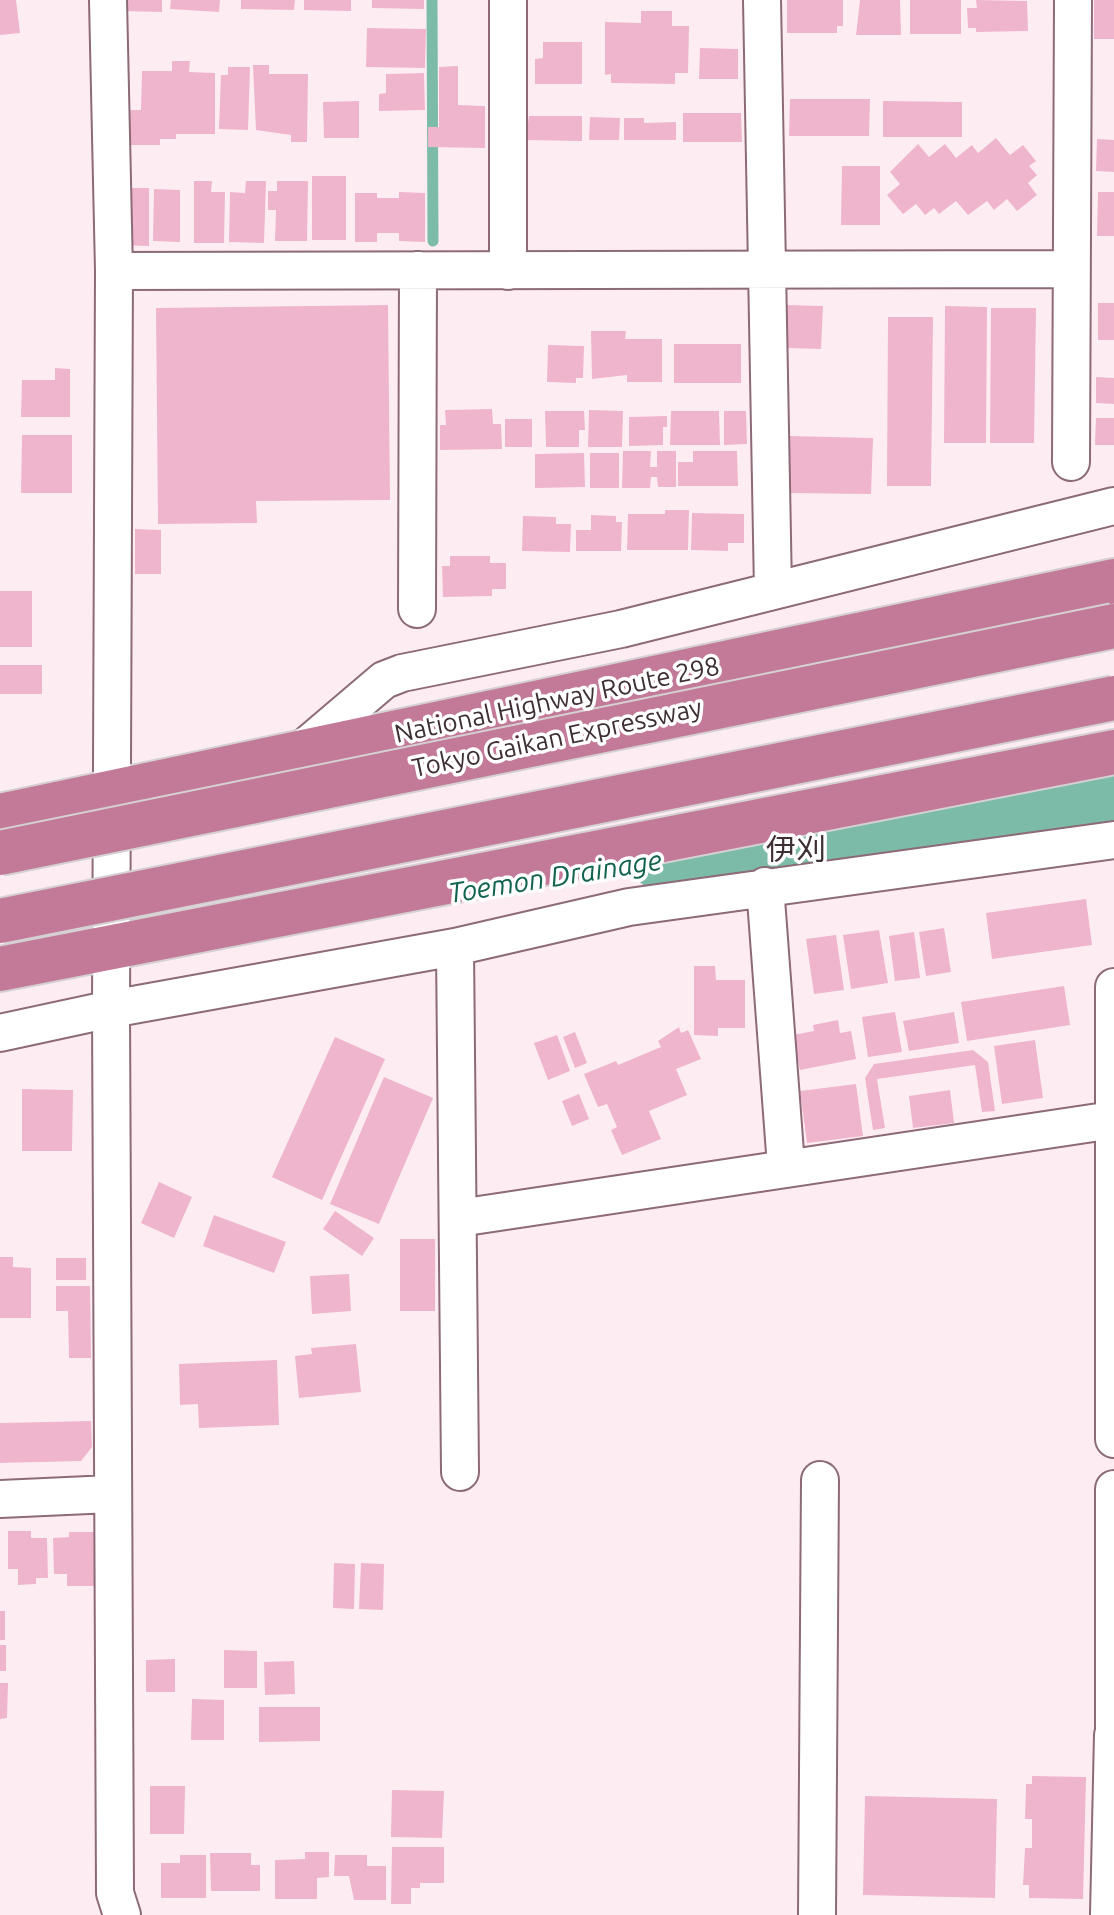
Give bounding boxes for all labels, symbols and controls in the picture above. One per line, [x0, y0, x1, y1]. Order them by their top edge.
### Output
street label: National Highway Route 298 [392, 650, 722, 750]
street label: Tokyo Gaikan Expressway [409, 692, 705, 784]
district label: 伊刈 [766, 832, 826, 868]
water label: Toemon Drainage [446, 844, 664, 910]

